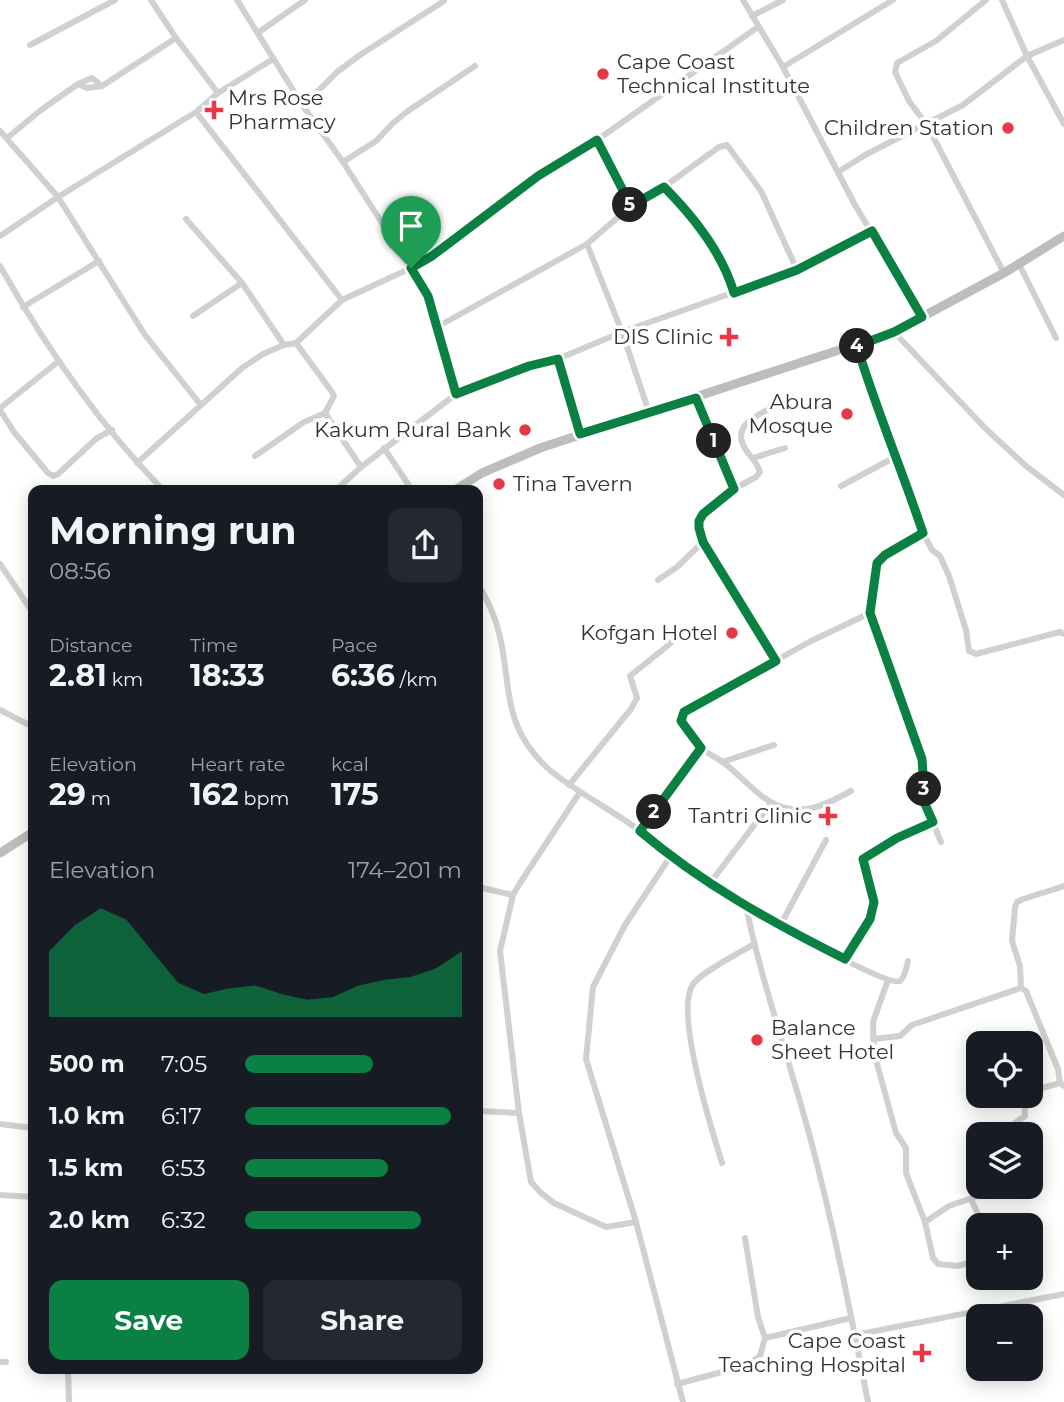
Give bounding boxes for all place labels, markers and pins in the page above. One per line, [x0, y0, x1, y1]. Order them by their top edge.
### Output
place label: Cape Coast Technical Institute [617, 49, 810, 98]
marker: Cape Coast Technical Institute [595, 66, 611, 82]
place label: Mrs Rose Pharmacy [228, 85, 336, 134]
marker: Mrs Rose Pharmacy [206, 102, 222, 118]
place label: Children Station [824, 115, 994, 140]
marker: Children Station [1000, 120, 1016, 136]
pin: 5 [612, 188, 648, 222]
pin [381, 196, 441, 268]
place label: DIS Clinic [613, 324, 713, 349]
marker: DIS Clinic [719, 327, 739, 347]
pin: 4 [840, 328, 874, 364]
place label: Abura Mosque [748, 389, 833, 438]
marker: Abura Mosque [839, 406, 855, 422]
place label: Kakum Rural Bank [314, 417, 511, 442]
marker: Kakum Rural Bank [517, 422, 533, 438]
pin: 1 [696, 424, 732, 458]
place label: Tina Tavern [513, 471, 633, 496]
marker: Tina Tavern [491, 476, 507, 492]
place label: Kofgan Hotel [580, 620, 718, 645]
marker: Kofgan Hotel [724, 625, 740, 641]
pin: 3 [906, 772, 942, 806]
pin: 2 [636, 794, 672, 830]
place label: Tantri Clinic [688, 803, 812, 828]
marker: Tantri Clinic [818, 806, 838, 826]
place label: Balance Sheet Hotel [771, 1015, 894, 1064]
marker: Balance Sheet Hotel [749, 1032, 765, 1048]
place label: Cape Coast Teaching Hospital [718, 1328, 906, 1377]
marker: Cape Coast Teaching Hospital [912, 1343, 932, 1363]

